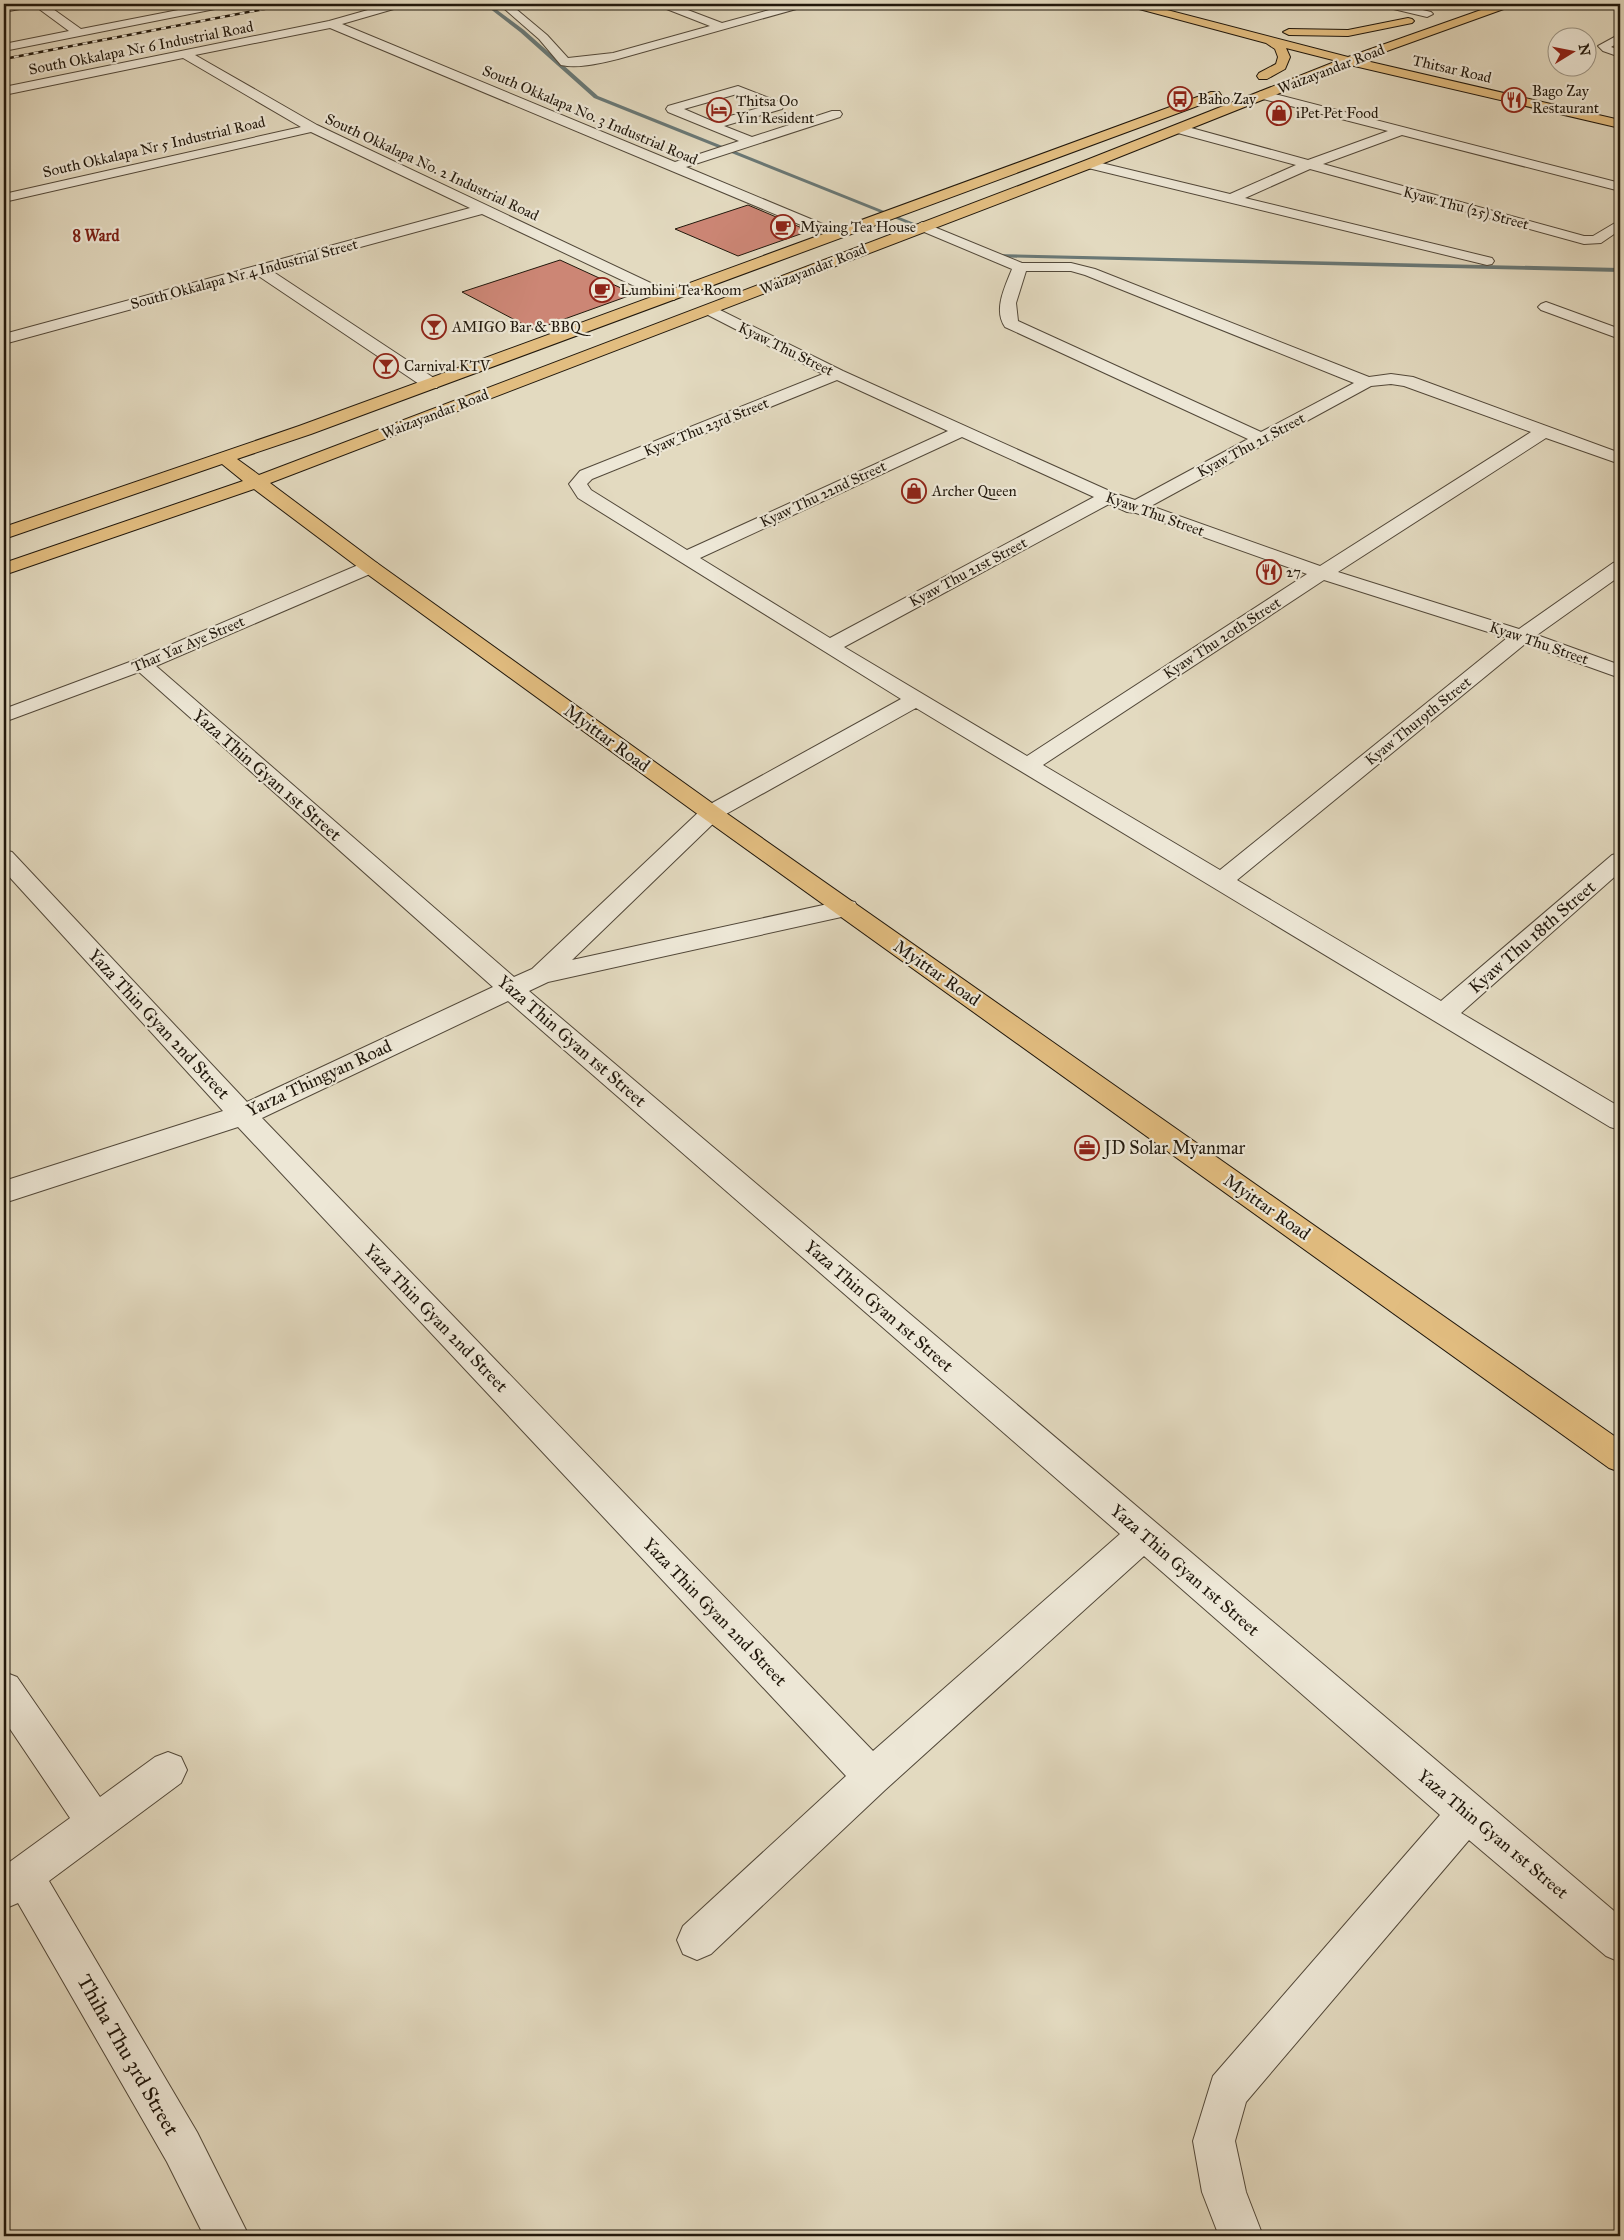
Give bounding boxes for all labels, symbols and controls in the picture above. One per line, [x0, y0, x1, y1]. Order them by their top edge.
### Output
street label: South Okkalapa Nr 6 Industrial Road [27, 17, 255, 79]
north arrow [1546, 28, 1596, 78]
street label: Waizayandar Road [1275, 40, 1387, 98]
text: N [1575, 43, 1594, 57]
street label: Thitsar Road [1411, 51, 1494, 87]
street label: South Okkalapa No. 3 Industrial Road [480, 61, 701, 169]
place label: Bago Zay Restaurant [1532, 82, 1600, 117]
bus stop icon: Baho Zay [1167, 86, 1193, 112]
restaurant icon: Bago Zay Restaurant [1501, 87, 1527, 113]
place label: Baho Zay [1198, 90, 1257, 108]
place label: Thitsa Oo Yin Resident [736, 92, 815, 127]
hotel icon: Thitsa Oo Yin Resident [706, 97, 732, 123]
shop icon: iPet Pet Food [1266, 100, 1292, 126]
place label: iPet Pet Food [1296, 104, 1379, 122]
street label: South Okkalapa No. 2 Industrial Road [322, 109, 542, 225]
street label: South Okkalapa Nr 5 Industrial Road [41, 112, 268, 181]
street label: Kyaw Thu (25) Street [1401, 183, 1531, 235]
cafe icon: Myaing Tea House [770, 214, 796, 240]
place label: Myaing Tea House [800, 218, 916, 236]
district label: 8 Ward [72, 226, 121, 245]
street label: South Okkalapa Nr 4 Industrial Street [128, 235, 360, 313]
street label: Waizayandar Road [757, 239, 869, 299]
cafe icon: Lumbini Tea Room [589, 277, 615, 303]
place label: Lumbini Tea Room [620, 281, 742, 299]
bar icon: AMIGO Bar & BBQ [421, 314, 447, 340]
place label: AMIGO Bar & BBQ [451, 318, 591, 336]
street label: Kyaw Thu Street [736, 318, 837, 380]
bar icon: Carnival KTV [373, 353, 399, 379]
place label: Carnival KTV [404, 357, 491, 375]
street label: Waizayandar Road [379, 385, 491, 443]
street label: Kyaw Thu 23rd Street [641, 393, 772, 460]
street label: Kyaw Thu 21 Street [1194, 409, 1309, 481]
street label: Kyaw Thu 22nd Street [757, 457, 890, 531]
shop icon: Archer Queen [901, 478, 927, 504]
place label: Archer Queen [931, 482, 1017, 500]
street label: Kyaw Thu Street [1103, 488, 1207, 540]
street label: Kyaw Thu 21st Street [906, 533, 1031, 611]
restaurant icon: 27 [1256, 559, 1282, 585]
place label: 27 [1286, 563, 1301, 581]
street label: Kyaw Thu 20th Street [1160, 593, 1285, 683]
street label: Thar Yar Aye Street [129, 612, 248, 676]
street label: Kyaw Thu Street [1487, 618, 1591, 669]
street label: Kyaw Thu19th Street [1361, 672, 1475, 769]
street label: Myittar Road [560, 699, 654, 777]
street label: Yaza Thin Gyan 1st Street [188, 704, 346, 846]
street label: Kyaw Thu 18th Street [1464, 875, 1600, 998]
street label: Myittar Road [889, 935, 985, 1011]
street label: Yaza Thin Gyan 2nd Street [84, 944, 235, 1104]
street label: Yaza Thin Gyan 1st Street [493, 970, 651, 1112]
street label: Yarza Thingyan Road [243, 1035, 396, 1122]
office icon: JD Solar Myanmar [1074, 1135, 1100, 1161]
place label: JD Solar Myanmar [1102, 1137, 1245, 1160]
street label: Myittar Road [1219, 1169, 1315, 1245]
street label: Yaza Thin Gyan 1st Street [800, 1235, 958, 1377]
street label: Yaza Thin Gyan 2nd Street [359, 1239, 513, 1397]
street label: Yaza Thin Gyan 1st Street [1106, 1499, 1264, 1641]
street label: Yaza Thin Gyan 2nd Street [638, 1533, 792, 1691]
street label: Yaza Thin Gyan 1st Street [1413, 1765, 1573, 1904]
street label: Thiha Thu 3rd Street [71, 1970, 185, 2141]

